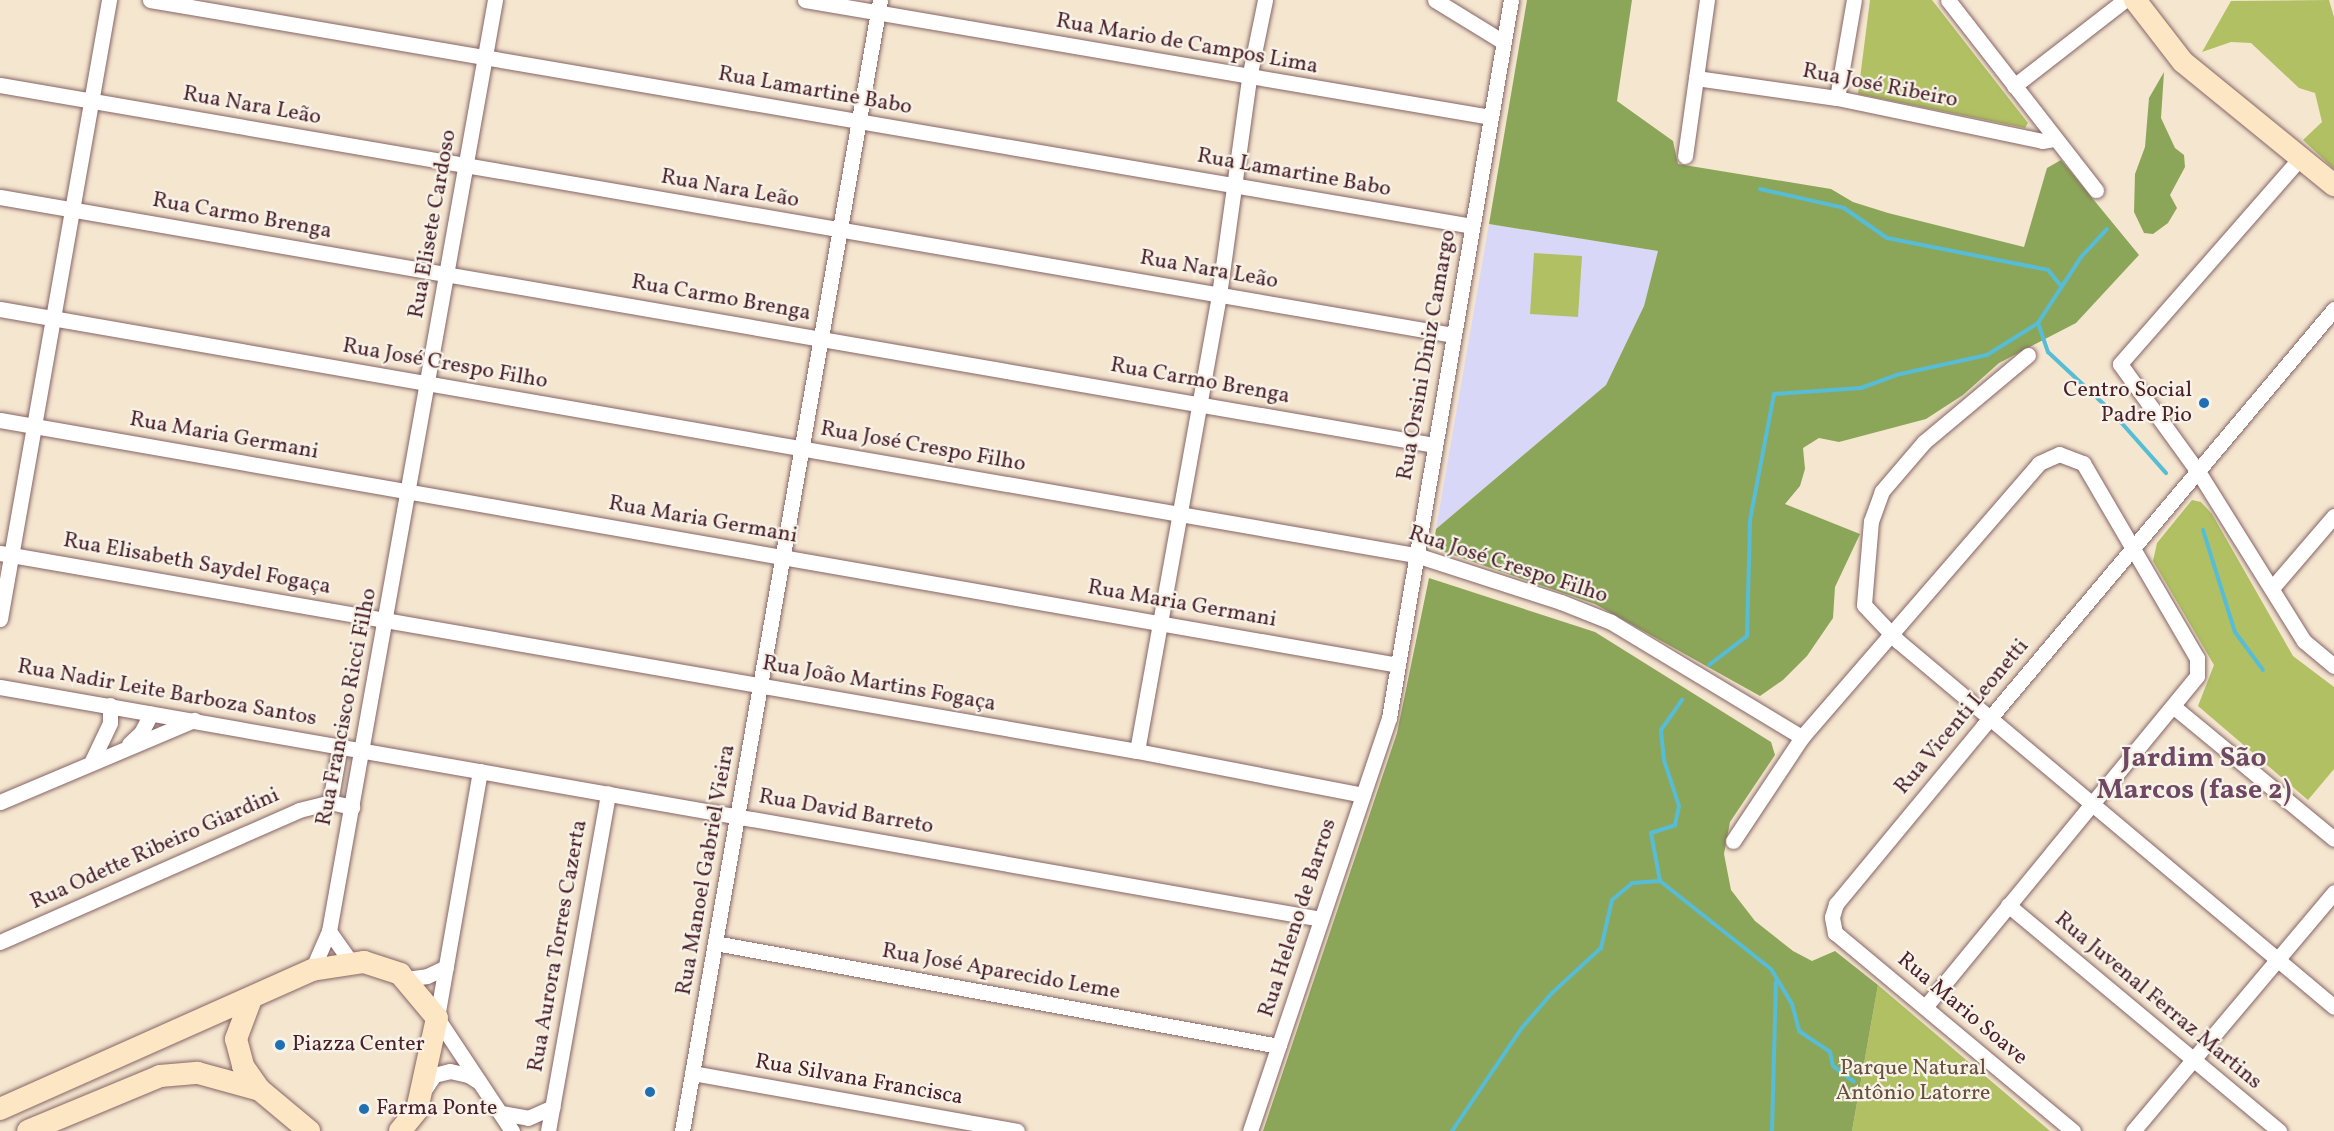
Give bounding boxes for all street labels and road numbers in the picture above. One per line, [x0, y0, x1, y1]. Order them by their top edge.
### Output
street label: Rua Mario de Campos Lima [1054, 8, 1320, 80]
street label: Rua José Ribeiro [1800, 58, 1960, 114]
street label: Rua Lamartine Babo [716, 61, 914, 121]
street label: Rua Nara Leão [181, 81, 323, 131]
street label: Rua Elisete Cardoso [403, 128, 463, 320]
street label: Rua Lamartine Babo [1195, 143, 1393, 203]
street label: Rua Nara Leão [659, 164, 801, 214]
street label: Rua Carmo Brenga [150, 187, 334, 245]
street label: Rua Orsini Diniz Camargo [1392, 228, 1462, 482]
street label: Rua Nara Leão [1138, 245, 1280, 295]
street label: Rua Carmo Brenga [629, 269, 813, 327]
street label: Rua José Crespo Filho [340, 333, 550, 395]
street label: Rua Carmo Brenga [1108, 352, 1292, 410]
street label: Rua Maria Germani [127, 406, 321, 466]
street label: Rua José Crespo Filho [818, 416, 1028, 478]
street label: Rua Maria Germani [606, 490, 800, 550]
street label: Rua José Crespo Filho [1405, 520, 1611, 610]
street label: Rua Elisabeth Saydel Fogaça [61, 527, 333, 601]
street label: Rua Maria Germani [1085, 574, 1279, 634]
street label: Rua Francisco Ricci Filho [311, 586, 383, 828]
street label: Rua Vicenti Leonetti [1889, 634, 2035, 800]
street label: Rua João Martins Fogaça [760, 650, 998, 718]
street label: Rua Nadir Leite Barboza Santos [15, 654, 319, 732]
street label: Rua Manoel Gabriel Vieira [671, 742, 741, 998]
street label: Rua Odette Ribeiro Giardini [27, 782, 283, 916]
street label: Rua David Barreto [757, 784, 935, 840]
street label: Rua Heleno de Barros [1253, 815, 1343, 1021]
street label: Rua Aurora Torres Cazerta [523, 818, 593, 1074]
street label: Rua Juvenal Ferraz Martins [2049, 906, 2267, 1096]
street label: Rua José Aparecido Leme [880, 938, 1122, 1006]
street label: Rua Mario Soave [1891, 947, 2033, 1071]
street label: Rua Silvana Francisca [753, 1049, 965, 1111]

